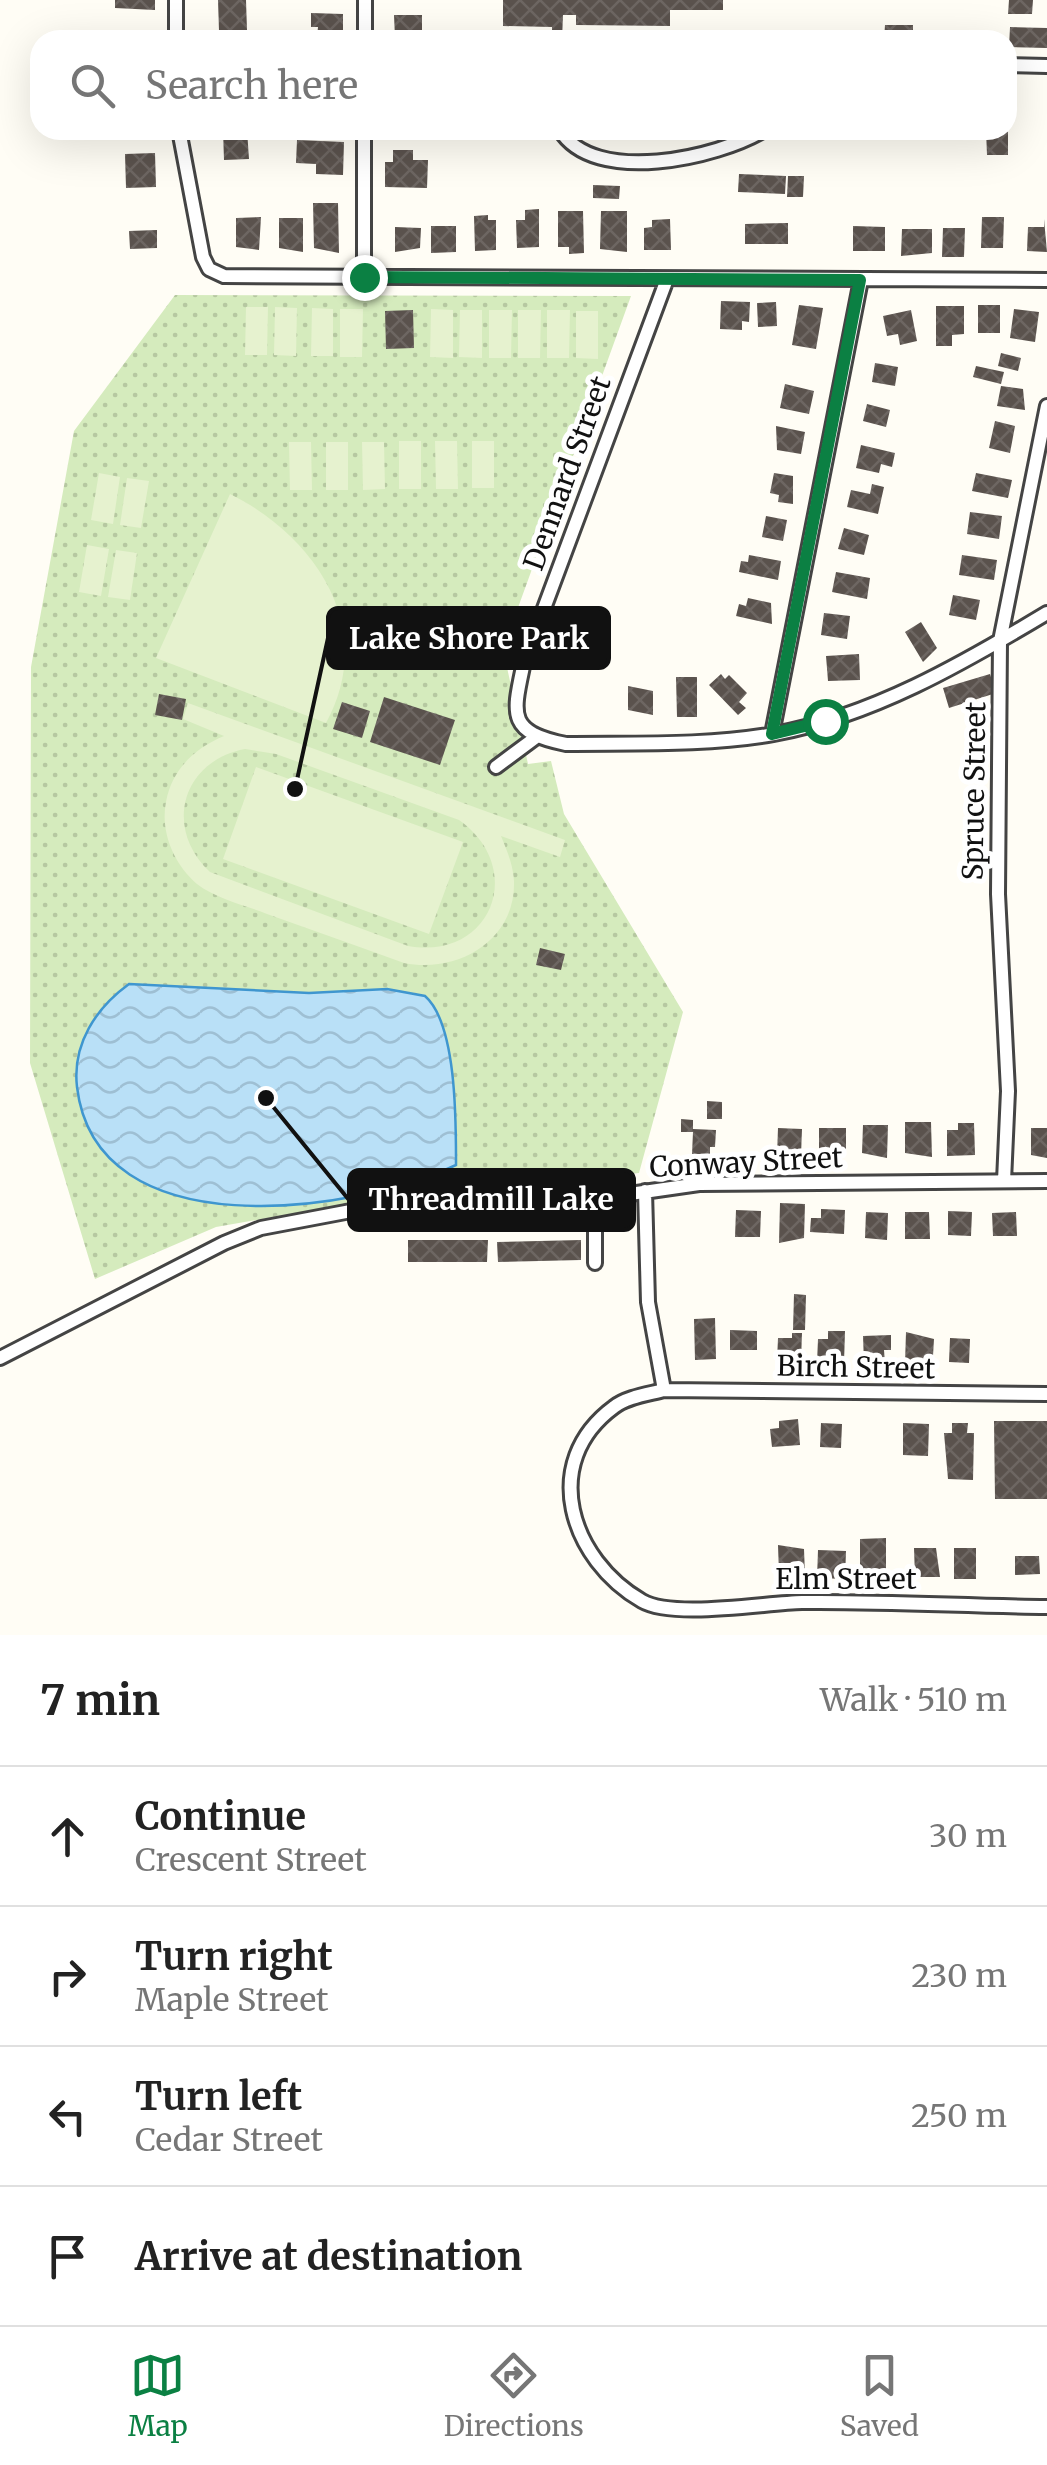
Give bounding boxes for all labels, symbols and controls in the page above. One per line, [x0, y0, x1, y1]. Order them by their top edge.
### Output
search box [30, 30, 1017, 140]
icon: search [65, 58, 120, 113]
text: Search here [145, 62, 358, 109]
route end [342, 255, 388, 301]
street label: Dennard Street [515, 371, 619, 575]
callout: Lake Shore Park [328, 608, 609, 668]
text: Lake Shore Park [349, 619, 590, 657]
route start [803, 699, 849, 745]
street label: Spruce Street [954, 701, 994, 881]
street label: Conway Street [648, 1139, 844, 1185]
callout: Threadmill Lake [349, 1170, 634, 1230]
text: Threadmill Lake [368, 1180, 614, 1218]
street label: Birch Street [776, 1348, 936, 1386]
street label: Elm Street [775, 1561, 917, 1597]
text: 7 min [40, 1674, 160, 1726]
text: Walk · 510 m [820, 1680, 1007, 1720]
text: Continue [135, 1793, 306, 1840]
icon: ahead [40, 1809, 95, 1864]
text: 30 m [929, 1816, 1007, 1856]
text: Crescent Street [135, 1840, 367, 1880]
text: Turn right [135, 1933, 333, 1980]
icon: right [40, 1949, 95, 2004]
text: 230 m [911, 1956, 1007, 1996]
text: Maple Street [135, 1980, 329, 2020]
text: Turn left [135, 2073, 302, 2120]
icon: left [40, 2089, 95, 2144]
text: 250 m [911, 2096, 1007, 2136]
text: Cedar Street [135, 2120, 323, 2160]
icon: arrive [40, 2229, 95, 2284]
text: Arrive at destination [135, 2233, 522, 2280]
tab: Map [128, 2348, 188, 2444]
tab: Directions [444, 2348, 584, 2444]
tab: Saved [840, 2348, 919, 2444]

